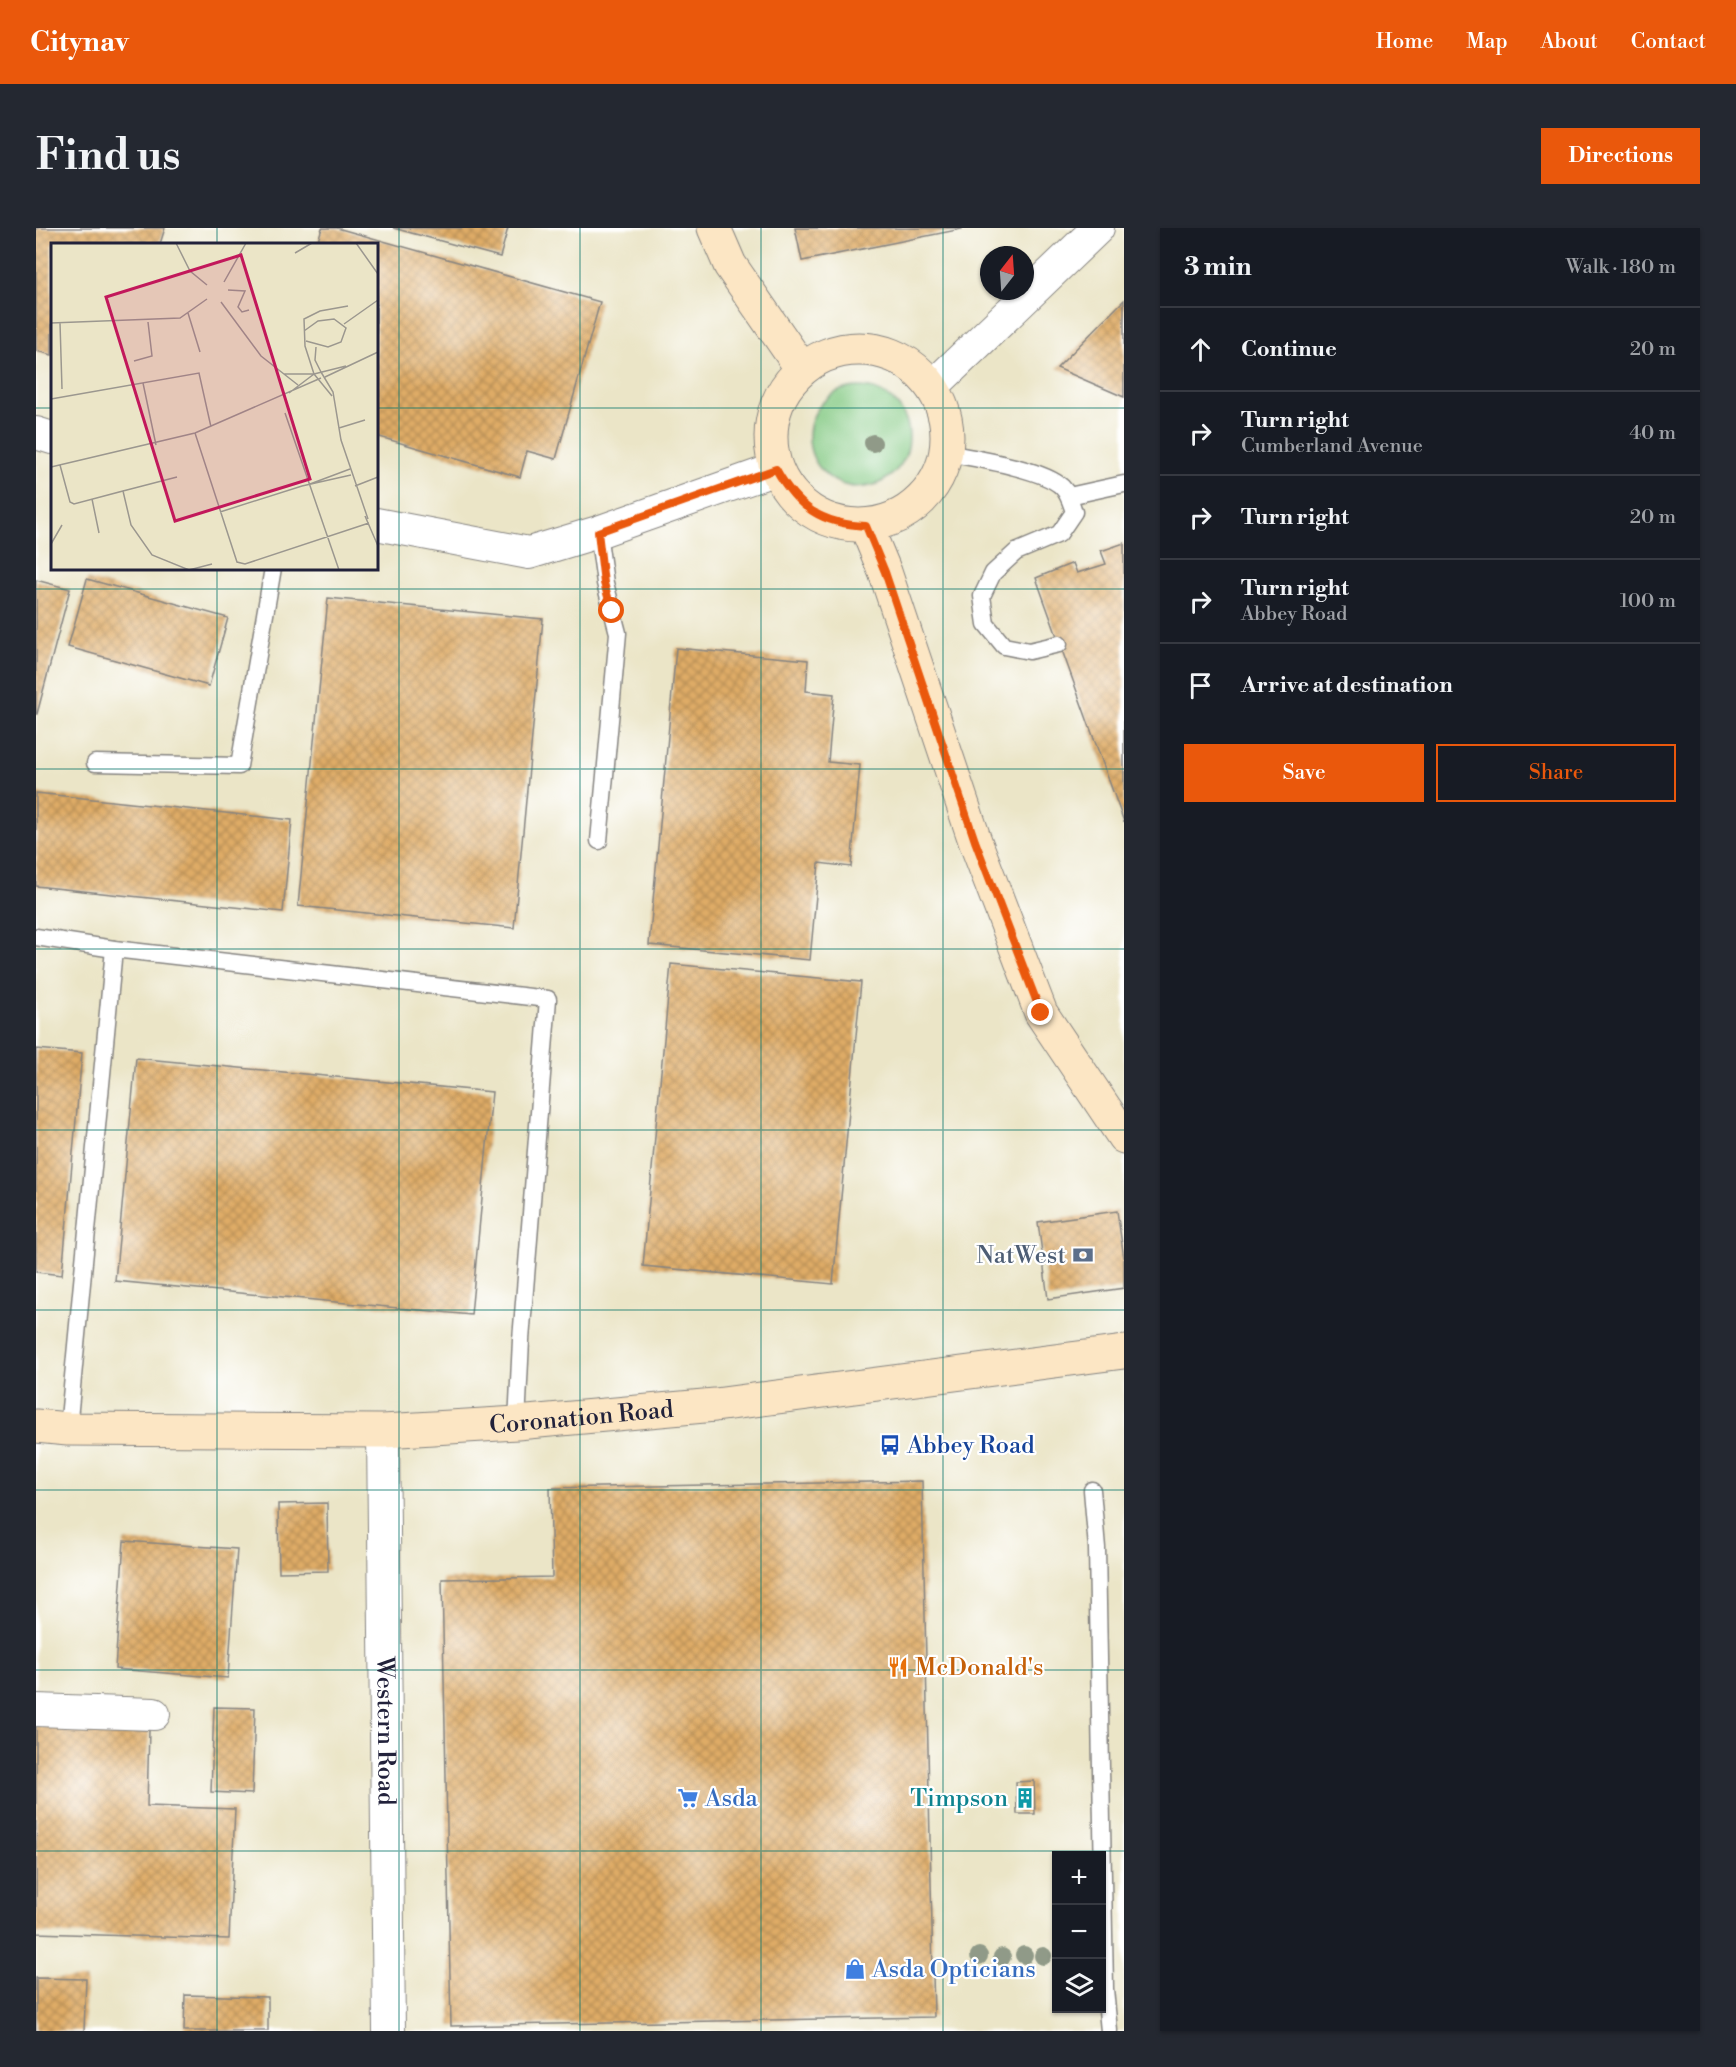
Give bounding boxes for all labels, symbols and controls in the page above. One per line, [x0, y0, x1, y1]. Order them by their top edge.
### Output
text: Citynav [30, 25, 129, 60]
text: Home [1376, 29, 1433, 55]
text: Map [1466, 29, 1508, 55]
text: About [1541, 29, 1598, 55]
text: Contact [1631, 29, 1706, 55]
button: Directions [1541, 128, 1700, 184]
text: Find us [36, 130, 180, 183]
inset map [51, 243, 378, 570]
north arrow [980, 246, 1034, 300]
text: 3 min [1184, 251, 1252, 283]
text: Walk · 180 m [1566, 255, 1676, 280]
icon: ahead [1184, 333, 1217, 366]
text: Continue [1241, 336, 1337, 363]
text: 20 m [1630, 337, 1676, 362]
text: Turn right [1241, 407, 1349, 434]
icon: right [1184, 417, 1217, 450]
text: 40 m [1629, 421, 1676, 446]
text: Cumberland Avenue [1241, 434, 1423, 459]
icon: right [1184, 501, 1217, 534]
text: Turn right [1241, 504, 1349, 531]
text: 20 m [1630, 505, 1676, 530]
text: Turn right [1241, 575, 1349, 602]
icon: right [1184, 585, 1217, 618]
text: 100 m [1620, 589, 1676, 614]
route start [598, 597, 624, 623]
text: Abbey Road [1241, 602, 1347, 627]
icon: arrive [1184, 669, 1217, 702]
text: Arrive at destination [1241, 672, 1453, 699]
button: Save [1184, 744, 1424, 802]
button: Share [1436, 744, 1676, 802]
route end [1027, 999, 1053, 1025]
place label: NatWest [976, 1241, 1066, 1271]
bank icon: NatWest [1071, 1243, 1095, 1267]
street label: Coronation Road [488, 1395, 675, 1441]
place label: Abbey Road [906, 1431, 1035, 1461]
bus stop icon: Abbey Road [878, 1433, 902, 1457]
place label: McDonald's [915, 1653, 1044, 1683]
street label: Western Road [369, 1655, 401, 1806]
restaurant icon: McDonald's [886, 1655, 910, 1679]
place label: Asda [704, 1784, 759, 1814]
place label: Timpson [910, 1784, 1008, 1814]
supermarket icon: Asda [676, 1786, 700, 1810]
building icon: Timpson [1013, 1786, 1037, 1810]
map controls [1052, 1851, 1106, 2013]
button: + [1052, 1851, 1106, 1905]
button: − [1052, 1905, 1106, 1959]
place label: Asda Opticians [871, 1955, 1036, 1985]
shop icon: Asda Opticians [843, 1957, 867, 1981]
button: layers [1052, 1959, 1106, 2013]

